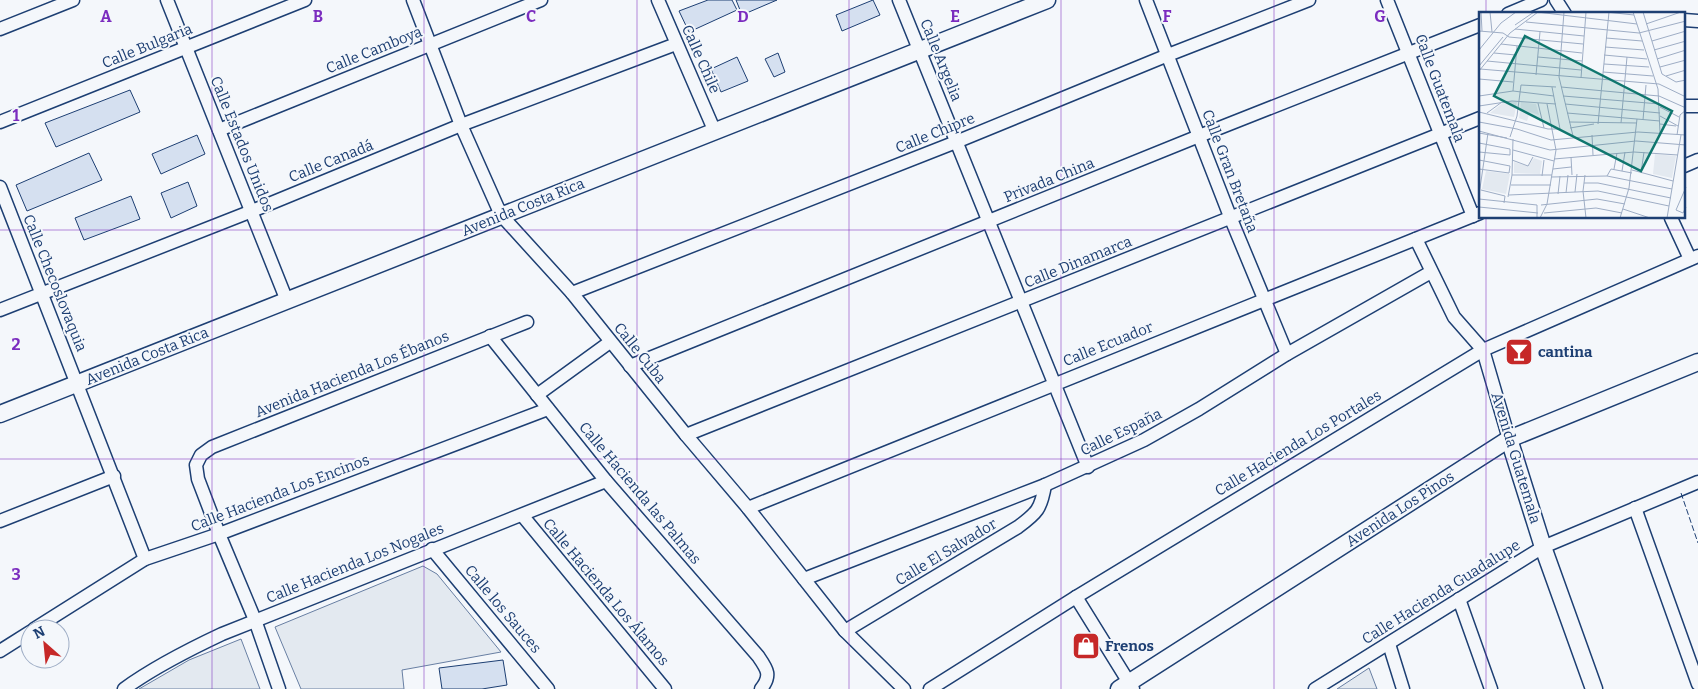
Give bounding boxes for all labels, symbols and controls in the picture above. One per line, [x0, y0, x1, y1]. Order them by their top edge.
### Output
text: A [100, 7, 112, 26]
text: B [313, 7, 323, 26]
text: C [526, 7, 536, 26]
text: D [737, 7, 749, 26]
text: E [950, 7, 960, 26]
text: F [1163, 7, 1172, 26]
text: G [1374, 7, 1386, 26]
inset map [1479, 12, 1686, 219]
street label: Calle Argelia [916, 16, 966, 104]
street label: Calle Bulgaria [99, 20, 195, 72]
street label: Calle Chile [678, 22, 724, 96]
street label: Calle Camboya [323, 23, 425, 77]
street label: Calle Guatemala [1411, 32, 1469, 144]
street label: Calle Estados Unidos [207, 74, 277, 214]
text: 1 [13, 106, 20, 125]
street label: Calle Gran Bretaña [1198, 107, 1262, 235]
street label: Calle Chipre [893, 109, 977, 157]
street label: Calle Canadá [286, 136, 376, 186]
street label: Privada China [1001, 154, 1097, 206]
street label: Avenida Costa Rica [459, 174, 587, 240]
street label: Calle Checoslovaquia [19, 212, 91, 354]
street label: Calle Dinamarca [1022, 232, 1134, 292]
street label: Calle Ecuador [1060, 318, 1156, 370]
street label: Calle Cuba [610, 319, 670, 387]
street label: Avenida Costa Rica [83, 323, 211, 389]
street label: Avenida Hacienda Los Ébanos [252, 327, 452, 421]
text: 2 [11, 335, 21, 354]
bar icon: cantina [1504, 337, 1534, 367]
place label: cantina [1538, 343, 1593, 361]
street label: Calle Hacienda Los Portales [1212, 386, 1384, 500]
street label: Avenida Guatemala [1487, 390, 1545, 526]
street label: Calle España [1077, 405, 1165, 459]
street label: Calle Hacienda las Palmas [575, 418, 705, 568]
street label: Calle Hacienda Los Encinos [188, 451, 372, 535]
street label: Avenida Los Pinos [1343, 467, 1457, 551]
street label: Calle Hacienda Los Álamos [539, 515, 673, 669]
street label: Calle El Salvador [892, 515, 1000, 589]
street label: Calle Hacienda Los Nogales [263, 519, 447, 607]
street label: Calle Hacienda Guadalupe [1359, 536, 1523, 648]
street label: Calle los Sauces [461, 561, 545, 657]
text: 3 [11, 565, 21, 584]
north arrow [20, 619, 70, 669]
text: N [31, 623, 48, 643]
shop icon: Frenos [1071, 631, 1101, 661]
place label: Frenos [1105, 637, 1154, 655]

